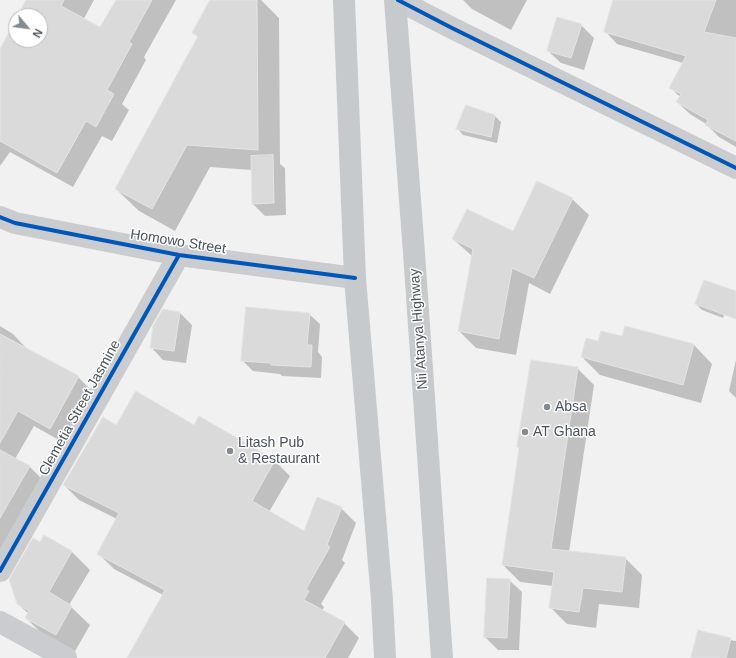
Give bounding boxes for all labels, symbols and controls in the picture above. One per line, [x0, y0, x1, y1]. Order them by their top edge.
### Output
north arrow [8, 8, 48, 48]
text: N [30, 27, 45, 40]
street label: Homowo Street [129, 226, 227, 258]
street label: Nii Atanya Highway [406, 268, 432, 390]
street label: Clemetia Street Jasmine [36, 337, 124, 479]
place label: Absa [555, 399, 587, 415]
marker: Absa [542, 402, 552, 412]
place label: AT Ghana [533, 424, 596, 440]
marker: AT Ghana [520, 427, 530, 437]
place label: Litash Pub & Restaurant [238, 435, 320, 468]
marker: Litash Pub & Restaurant [225, 446, 235, 456]

